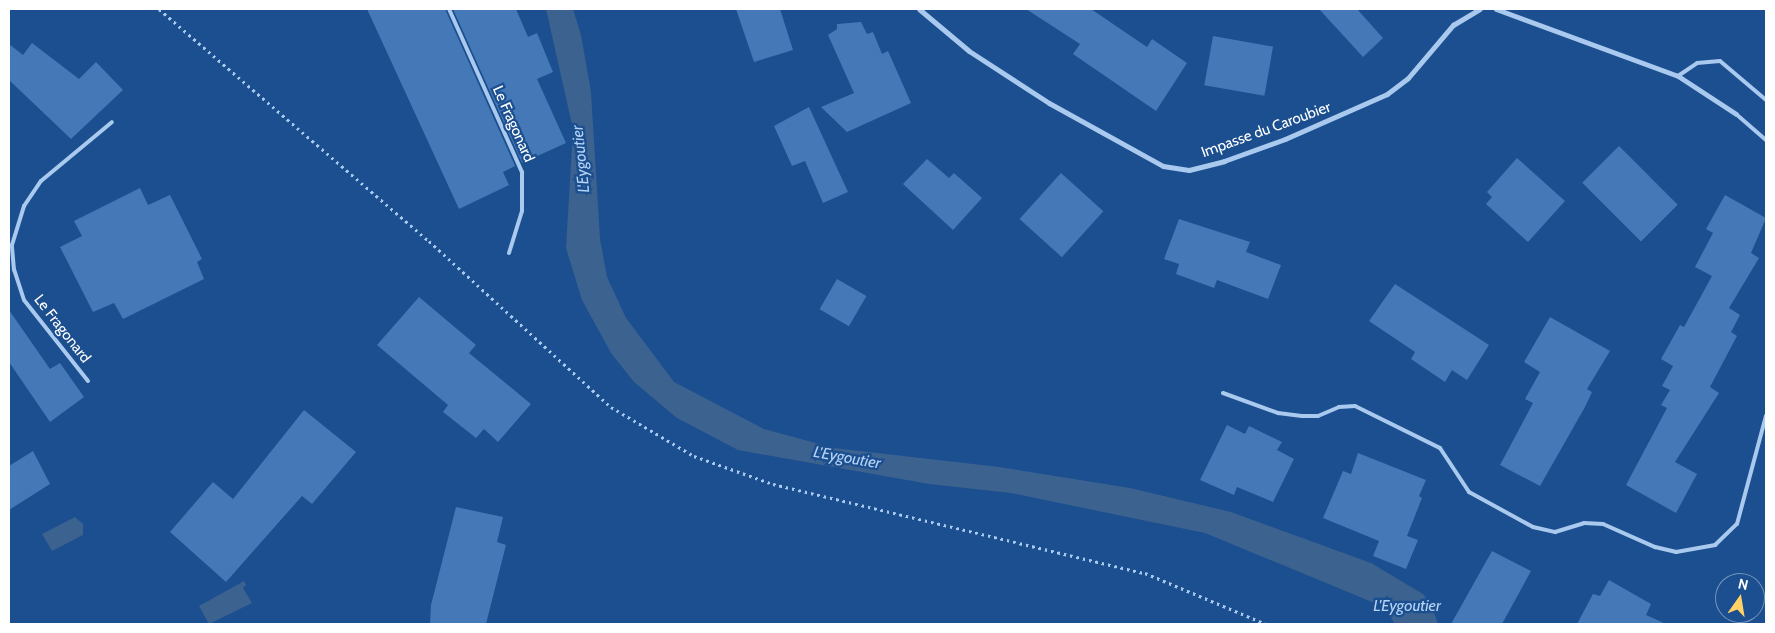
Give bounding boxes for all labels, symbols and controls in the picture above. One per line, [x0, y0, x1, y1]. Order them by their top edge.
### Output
street label: Le Fragonard [488, 83, 538, 165]
street label: Impasse du Caroubier [1199, 98, 1333, 162]
water label: L'Eygoutier [568, 124, 594, 194]
street label: Le Fragonard [30, 291, 94, 367]
water label: L'Eygoutier [812, 443, 882, 473]
north arrow [1715, 573, 1765, 623]
text: N [1736, 574, 1750, 594]
water label: L'Eygoutier [1373, 596, 1441, 616]

